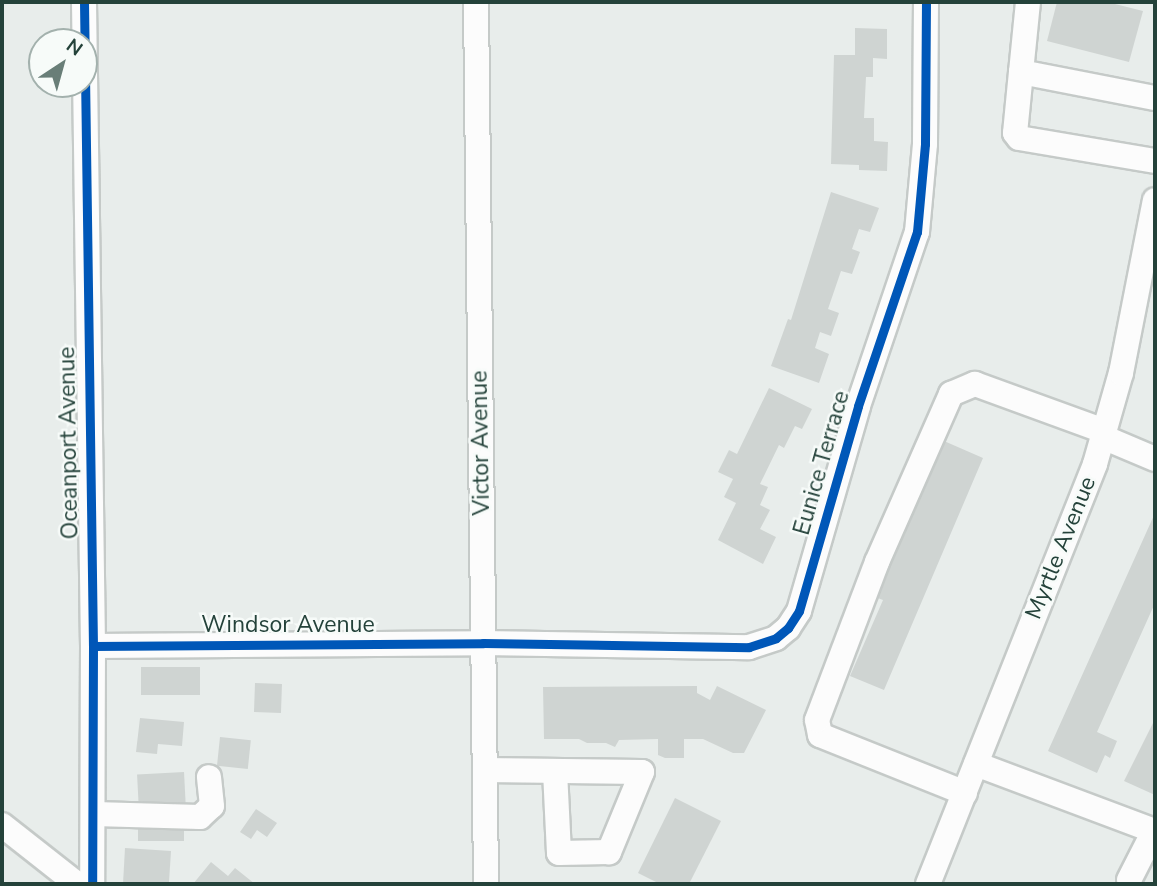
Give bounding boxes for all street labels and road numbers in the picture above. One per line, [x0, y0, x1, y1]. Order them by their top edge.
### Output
street label: Oceanport Avenue [54, 346, 84, 540]
street label: Victor Avenue [466, 370, 496, 516]
street label: Eunice Terrace [788, 388, 856, 538]
street label: Myrtle Avenue [1020, 473, 1102, 623]
street label: Windsor Avenue [201, 611, 375, 639]

